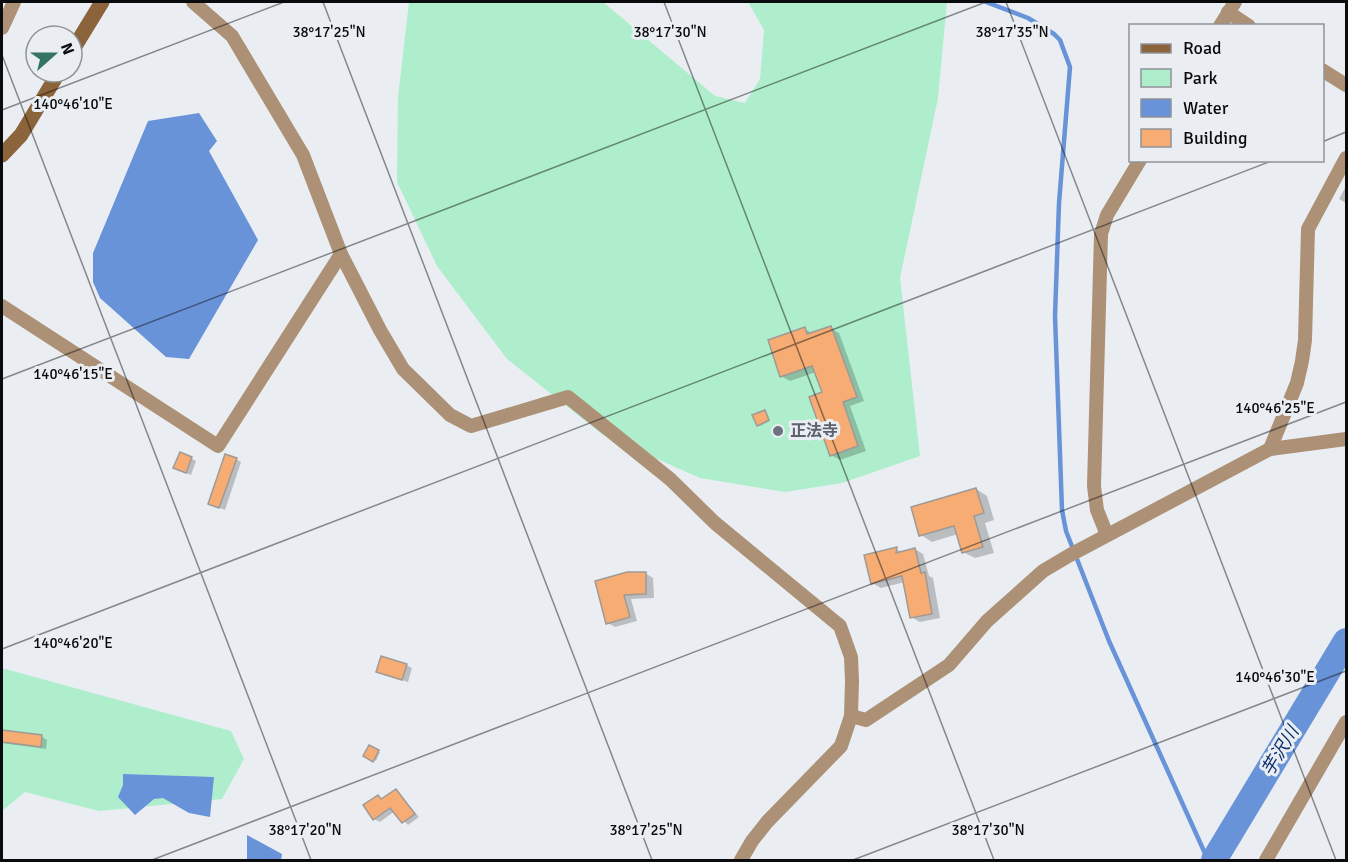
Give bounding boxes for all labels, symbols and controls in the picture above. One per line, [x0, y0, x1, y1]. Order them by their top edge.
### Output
text: 38°17'25"N [292, 23, 366, 41]
text: 38°17'30"N [633, 23, 707, 41]
text: 38°17'35"N [975, 23, 1049, 41]
north arrow [24, 24, 84, 84]
legend [1129, 24, 1324, 162]
text: Road [1183, 37, 1222, 59]
text: N [56, 40, 78, 58]
text: Park [1183, 67, 1218, 89]
text: 140°46'10"E [33, 95, 113, 113]
text: Water [1183, 97, 1229, 119]
text: Building [1183, 127, 1247, 149]
text: 140°46'15"E [33, 365, 113, 383]
text: 140°46'25"E [1235, 399, 1315, 417]
place label: 正法寺 [790, 421, 838, 441]
marker: 正法寺 [771, 424, 785, 438]
text: 140°46'20"E [33, 634, 113, 652]
text: 140°46'30"E [1235, 668, 1315, 686]
water label: 芋沢川 [1257, 720, 1304, 780]
text: 38°17'20"N [268, 821, 342, 839]
text: 38°17'25"N [609, 821, 683, 839]
text: 38°17'30"N [951, 821, 1025, 839]

